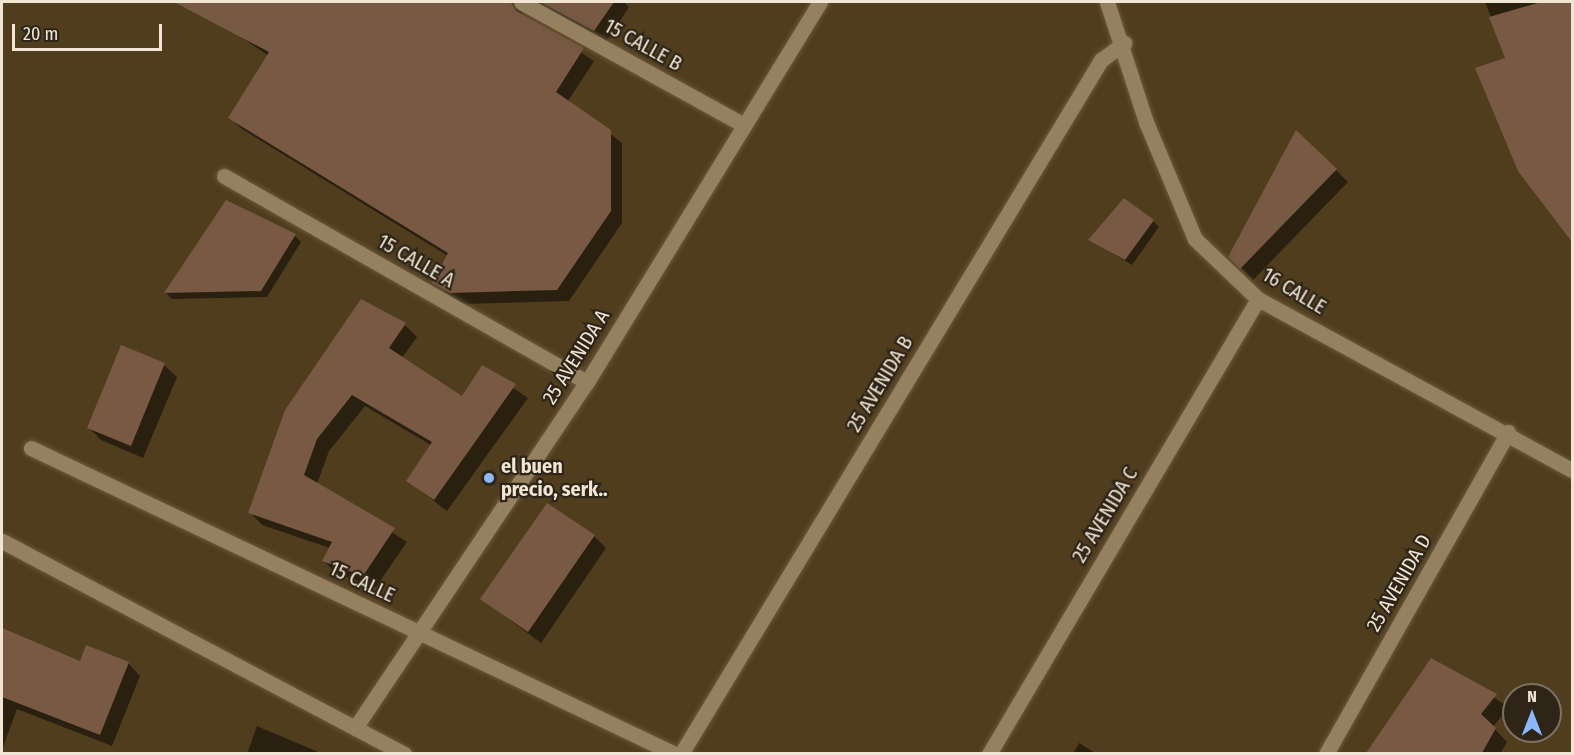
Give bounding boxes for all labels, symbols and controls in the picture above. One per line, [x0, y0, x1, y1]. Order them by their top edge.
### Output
scale bar [15, 12, 165, 50]
street label: 15 CALLE B [600, 14, 686, 76]
text: 20 m [23, 23, 58, 45]
street label: 15 CALLE A [373, 229, 459, 293]
street label: 16 CALLE [1258, 263, 1330, 319]
street label: 25 AVENIDA A [537, 305, 615, 409]
street label: 25 AVENIDA B [842, 332, 918, 436]
place label: el buen precio, serk.. [501, 454, 608, 501]
street label: 25 AVENIDA C [1067, 463, 1143, 567]
marker: el buen precio, serk.. [482, 471, 496, 485]
street label: 25 AVENIDA D [1362, 530, 1436, 636]
street label: 15 CALLE [325, 556, 399, 608]
north arrow [1502, 683, 1562, 743]
text: N [1527, 687, 1537, 706]

